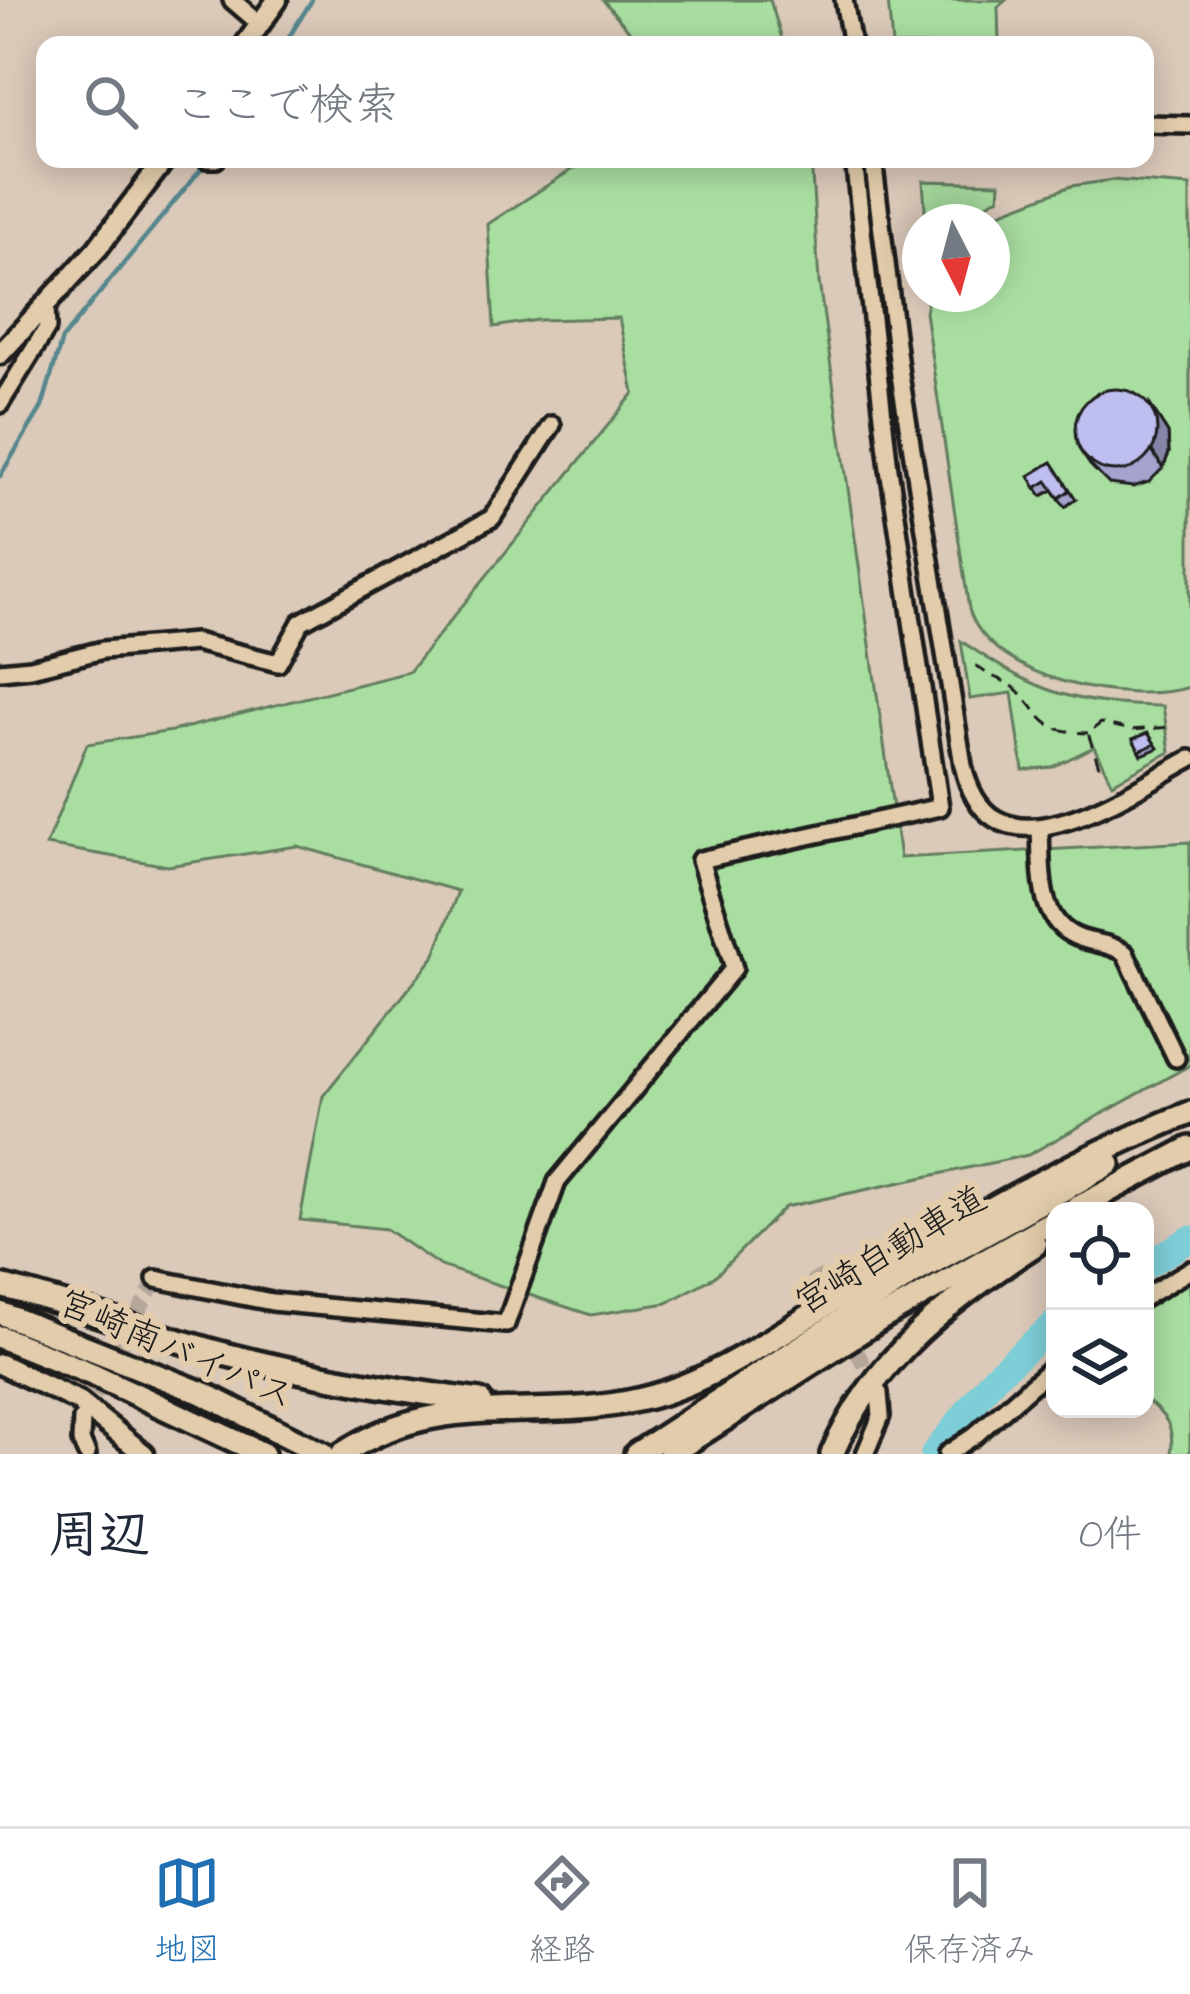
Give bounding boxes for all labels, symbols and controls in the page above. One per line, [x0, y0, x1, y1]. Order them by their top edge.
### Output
search box [36, 36, 1154, 168]
icon: search [78, 69, 144, 135]
text: ここで検索 [174, 75, 399, 137]
north arrow [902, 204, 1010, 312]
street label: 宮崎自動車道 [785, 1174, 997, 1328]
map controls [1046, 1202, 1154, 1418]
button: locate [1046, 1202, 1154, 1310]
street label: 宮崎南バイパス [50, 1277, 302, 1423]
button: layers [1046, 1310, 1154, 1418]
text: 周辺 [48, 1501, 150, 1572]
text: 0件 [1078, 1509, 1142, 1563]
tab: 地図 [154, 1850, 220, 1973]
tab: 経路 [529, 1850, 595, 1973]
tab: 保存済み [904, 1850, 1036, 1973]

